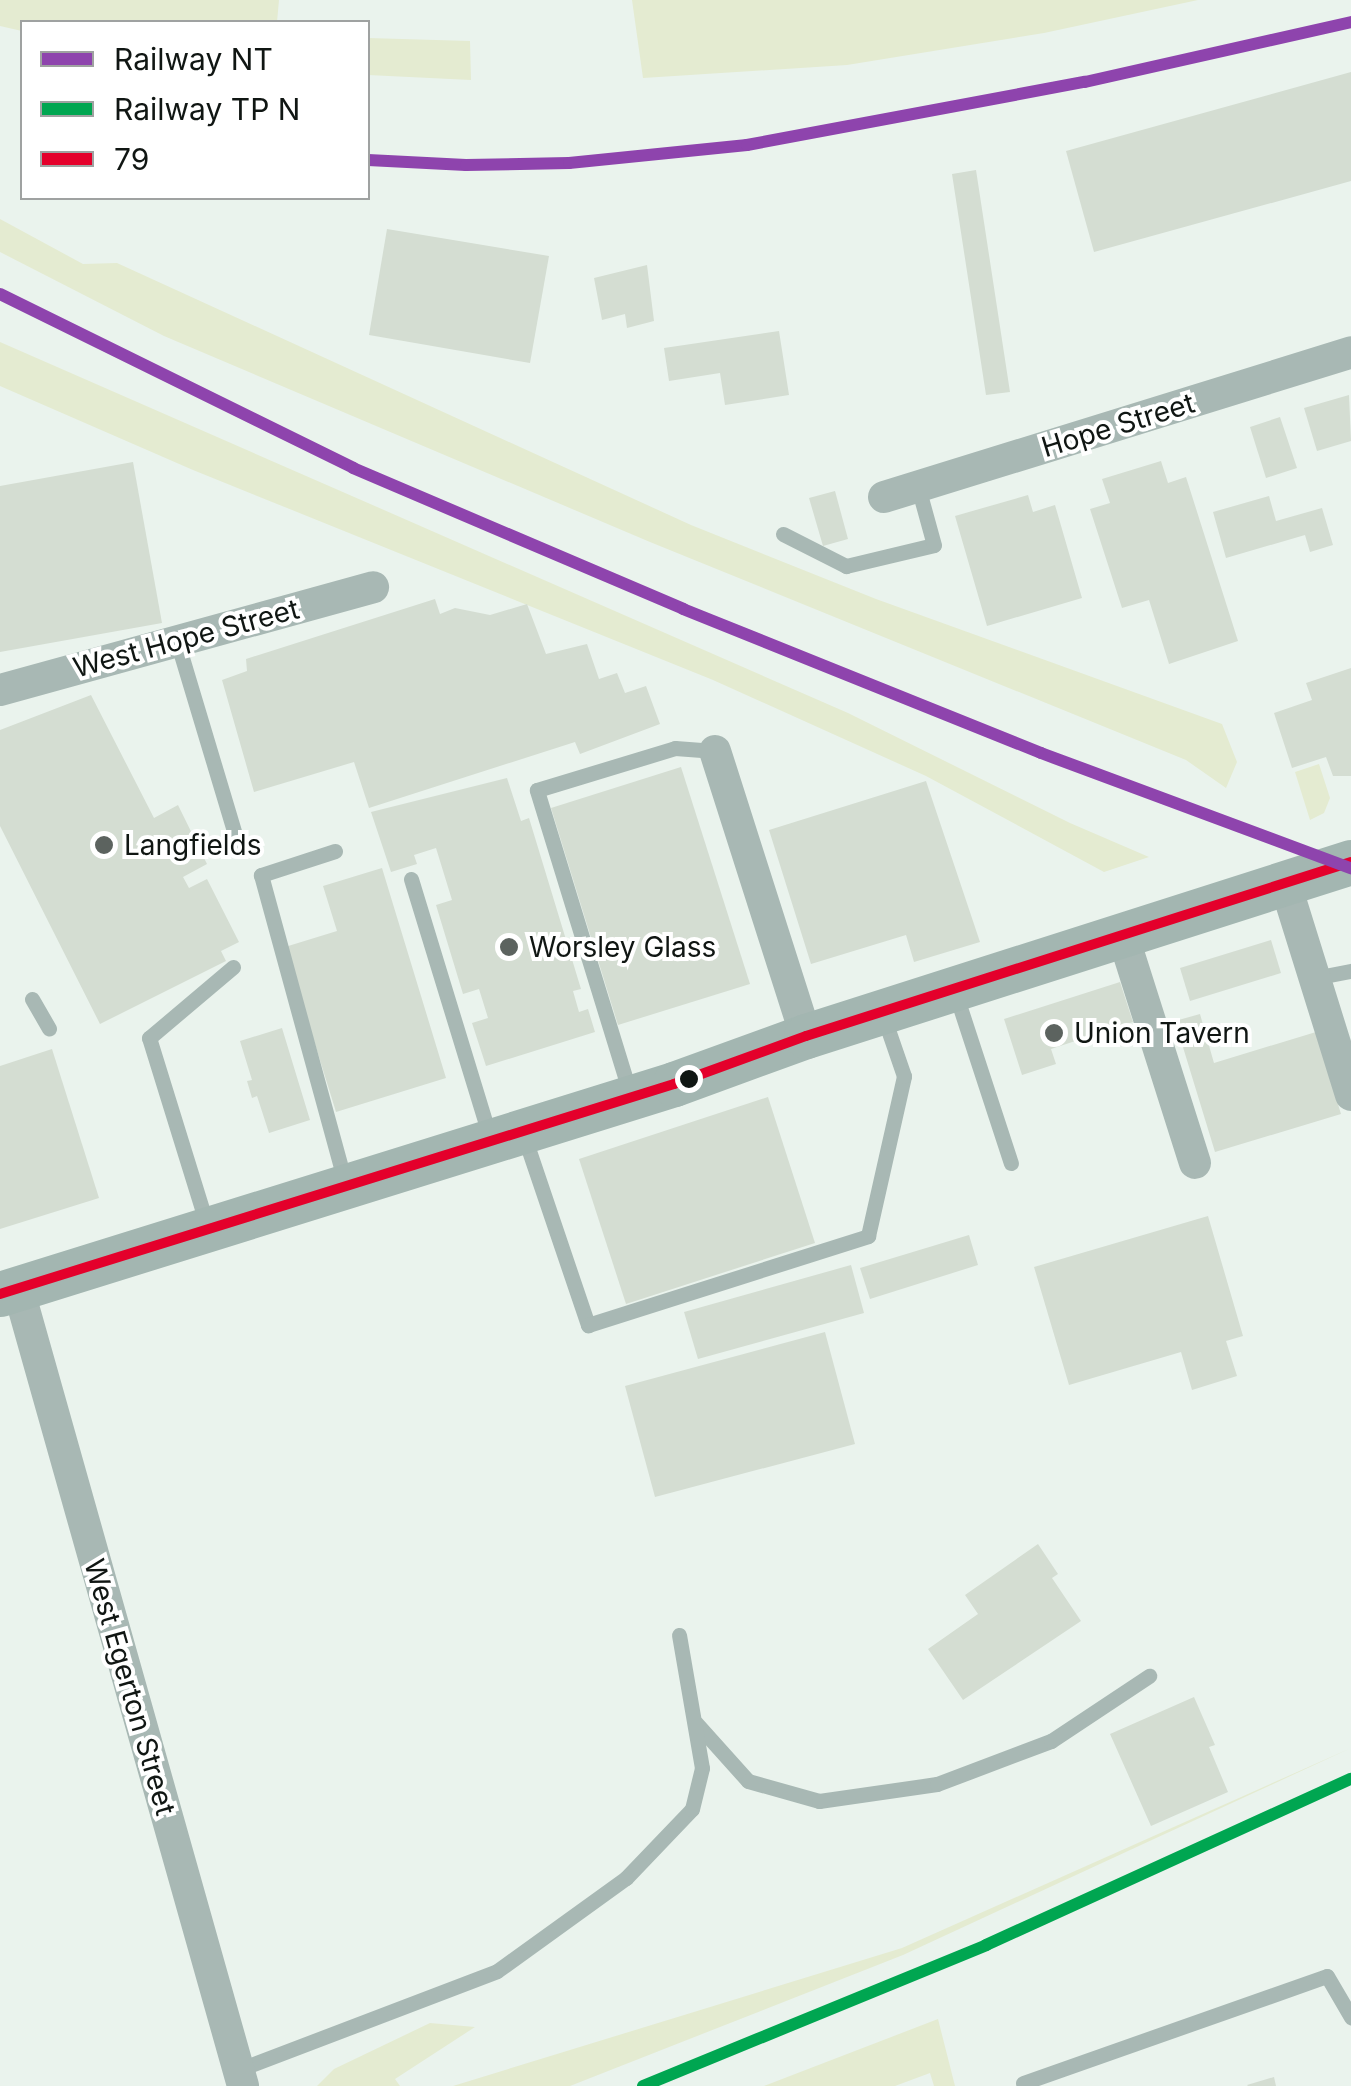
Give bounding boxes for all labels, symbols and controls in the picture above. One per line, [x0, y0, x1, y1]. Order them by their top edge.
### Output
legend [20, 20, 370, 200]
text: Railway NT [114, 41, 273, 77]
text: Railway TP N [114, 91, 300, 127]
text: 79 [114, 141, 149, 177]
street label: Hope Street [1038, 386, 1198, 464]
street label: West Hope Street [69, 592, 303, 684]
place label: Langfields [124, 828, 261, 862]
marker: Langfields [93, 834, 115, 856]
place label: Worsley Glass [529, 930, 716, 964]
marker: Worsley Glass [498, 936, 520, 958]
place label: Union Tavern [1074, 1016, 1250, 1050]
marker: Union Tavern [1043, 1022, 1065, 1044]
unlabelled marker [679, 1069, 699, 1089]
street label: West Egerton Street [77, 1555, 183, 1819]

